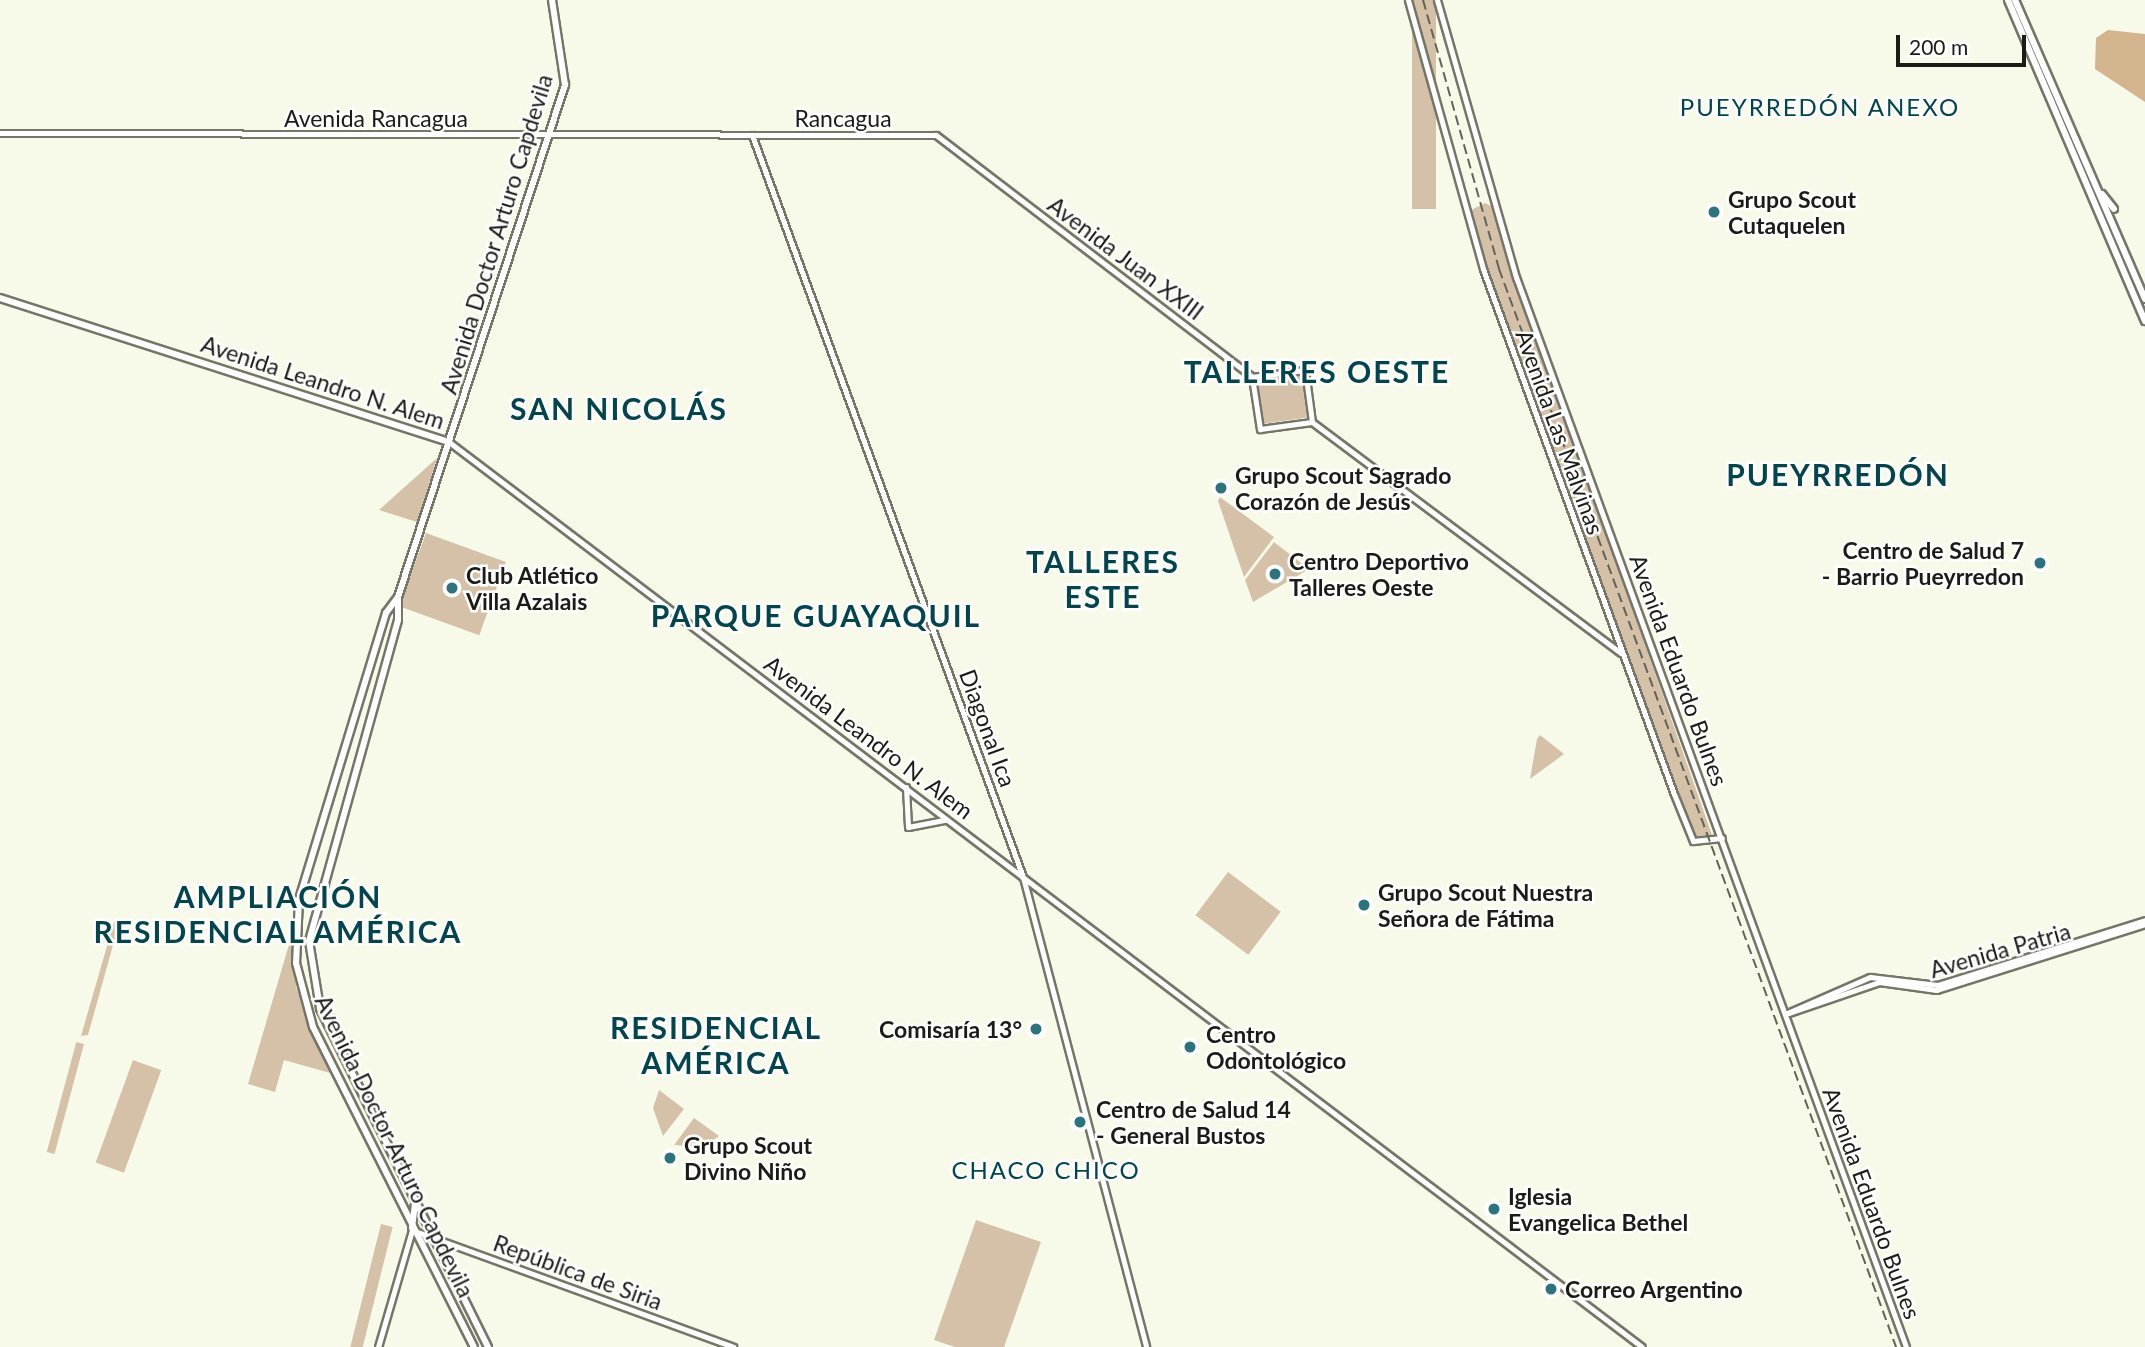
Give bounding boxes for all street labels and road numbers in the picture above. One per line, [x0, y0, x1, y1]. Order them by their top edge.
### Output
street label: Avenida Doctor Arturo Capdevila [434, 70, 558, 398]
street label: Avenida Rancagua [284, 104, 468, 132]
street label: Rancagua [794, 104, 892, 132]
street label: Avenida Juan XXIII [1042, 190, 1210, 326]
street label: Avenida Las Malvinas [1510, 326, 1610, 538]
street label: Avenida Leandro N. Alem [198, 329, 448, 435]
street label: Avenida Eduardo Bulnes [1624, 550, 1734, 790]
street label: Avenida Leandro N. Alem [759, 649, 979, 825]
street label: Diagonal Ica [954, 665, 1022, 791]
street label: Avenida Patria [1926, 917, 2074, 983]
street label: Avenida Doctor Arturo Capdevila [309, 990, 481, 1302]
street label: Avenida Eduardo Bulnes [1817, 1083, 1927, 1323]
street label: República de Siria [490, 1229, 666, 1315]

